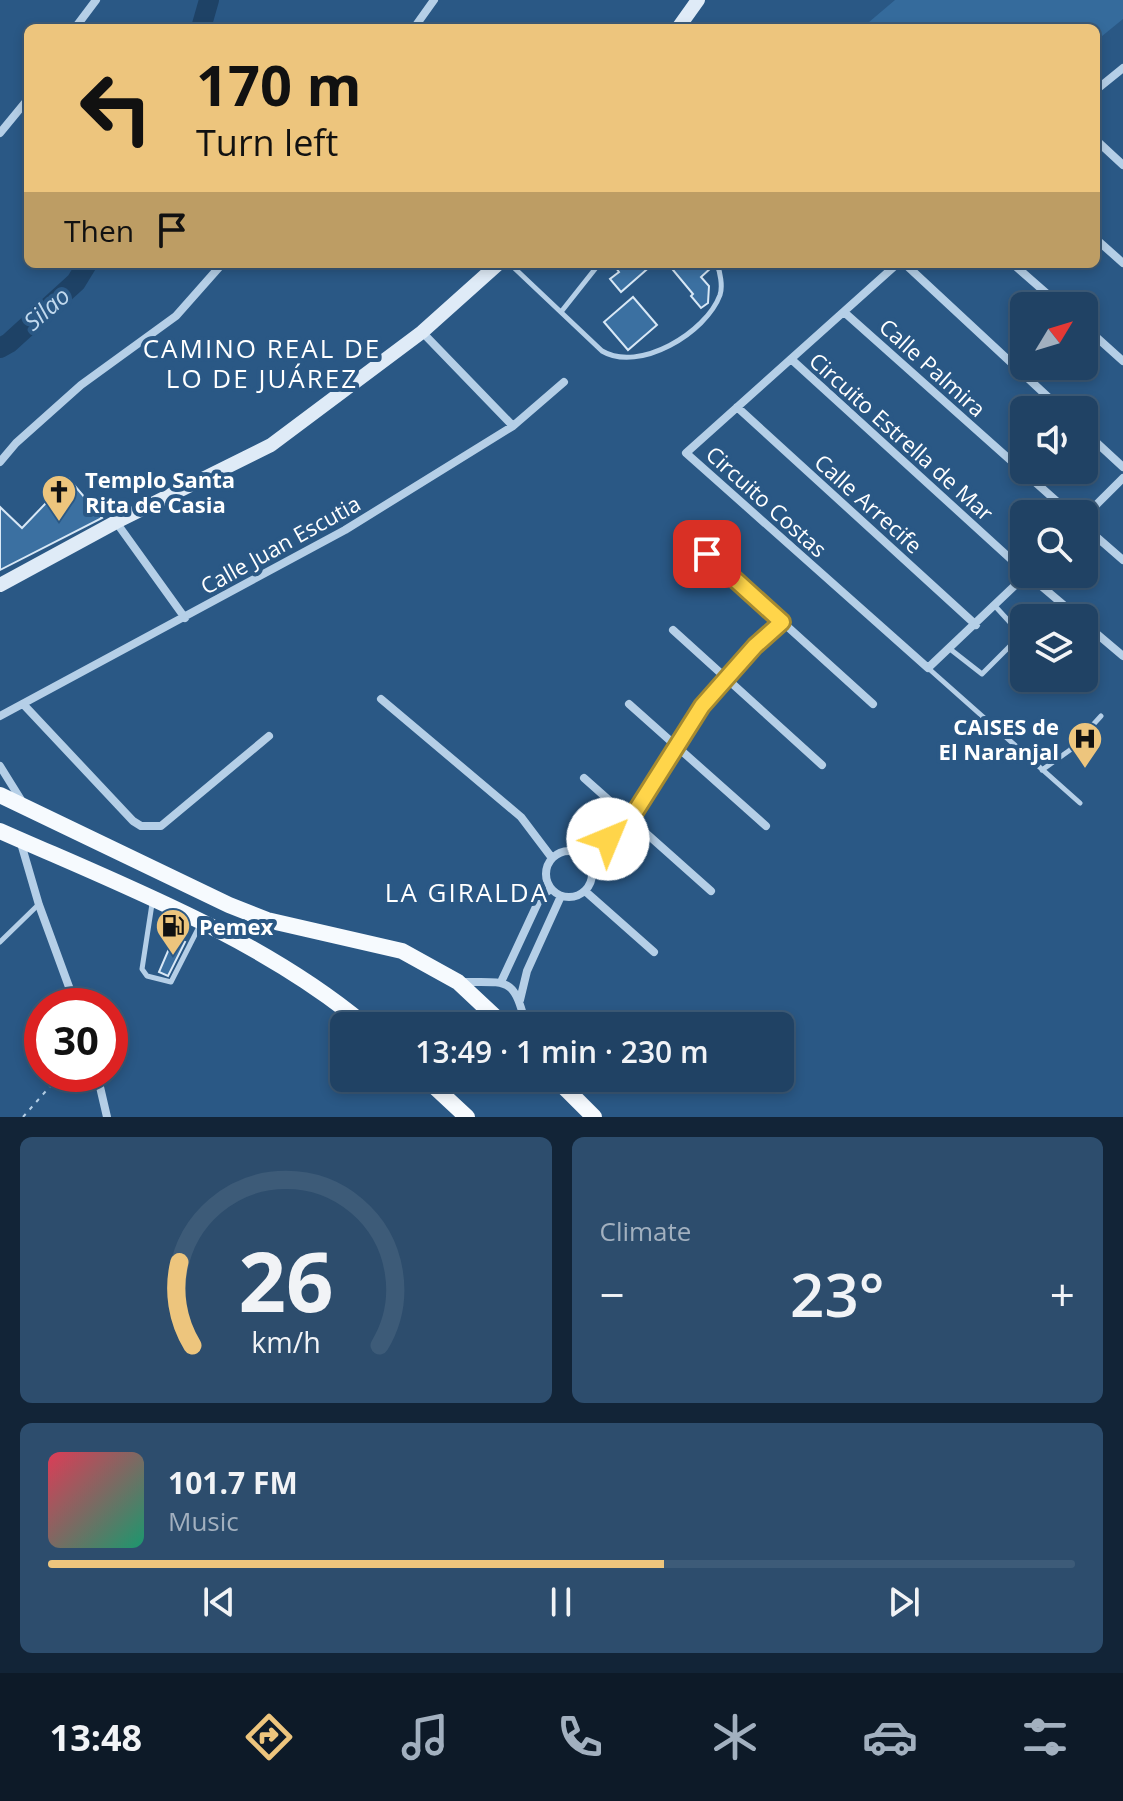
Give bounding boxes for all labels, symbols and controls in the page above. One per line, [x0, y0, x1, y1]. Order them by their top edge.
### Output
text: 170 m [196, 46, 362, 122]
icon: left [64, 56, 168, 160]
text: Turn left [196, 118, 338, 167]
icon: arrive [150, 208, 194, 252]
text: Then [64, 210, 134, 251]
water label: Silao [16, 279, 76, 337]
north arrow [1010, 292, 1098, 380]
map controls [1010, 292, 1098, 692]
street label: Calle Palmira [873, 311, 993, 423]
district label: CAMINO REAL DE LO DE JUÁREZ [143, 330, 381, 396]
street label: Circuito Estrella de Mar [803, 345, 1001, 527]
button: sound [1010, 396, 1098, 484]
street label: Circuito Costas [700, 439, 834, 563]
street label: Calle Arrecife [809, 447, 929, 559]
place label: Templo Santa Rita de Casia [85, 464, 235, 519]
church icon: Templo Santa Rita de Casia [40, 473, 78, 523]
street label: Calle Juan Escutia [195, 488, 365, 600]
button: search [1010, 500, 1098, 588]
pin [673, 520, 741, 588]
icon: arrive [685, 532, 729, 576]
button: layers [1010, 604, 1098, 692]
place label: CAISES de El Naranjal [939, 711, 1059, 766]
hospital icon: CAISES de El Naranjal [1066, 720, 1104, 770]
position arrow [566, 797, 650, 881]
district label: LA GIRALDA [385, 874, 549, 910]
fuel station icon: Pemex [154, 907, 192, 957]
place label: Pemex [199, 911, 273, 941]
speed limit sign: 30 [24, 988, 128, 1092]
text: 13:49 · 1 min · 230 m [415, 1031, 709, 1072]
text: Climate [600, 1213, 691, 1249]
text: 26 [238, 1223, 333, 1336]
text: 23° [790, 1253, 884, 1335]
text: − [600, 1264, 625, 1324]
text: + [1050, 1264, 1075, 1324]
text: km/h [251, 1322, 320, 1361]
text: 101.7 FM [168, 1462, 298, 1503]
text: Music [168, 1503, 239, 1539]
icon: previous [197, 1580, 241, 1624]
icon: pause [539, 1580, 583, 1624]
icon: next [882, 1580, 926, 1624]
icon: directions [241, 1709, 297, 1765]
icon: music [397, 1709, 453, 1765]
icon: phone [552, 1709, 608, 1765]
icon: climate [707, 1709, 763, 1765]
icon: car [862, 1709, 918, 1765]
icon: filters [1017, 1709, 1073, 1765]
text: 13:48 [50, 1713, 142, 1762]

